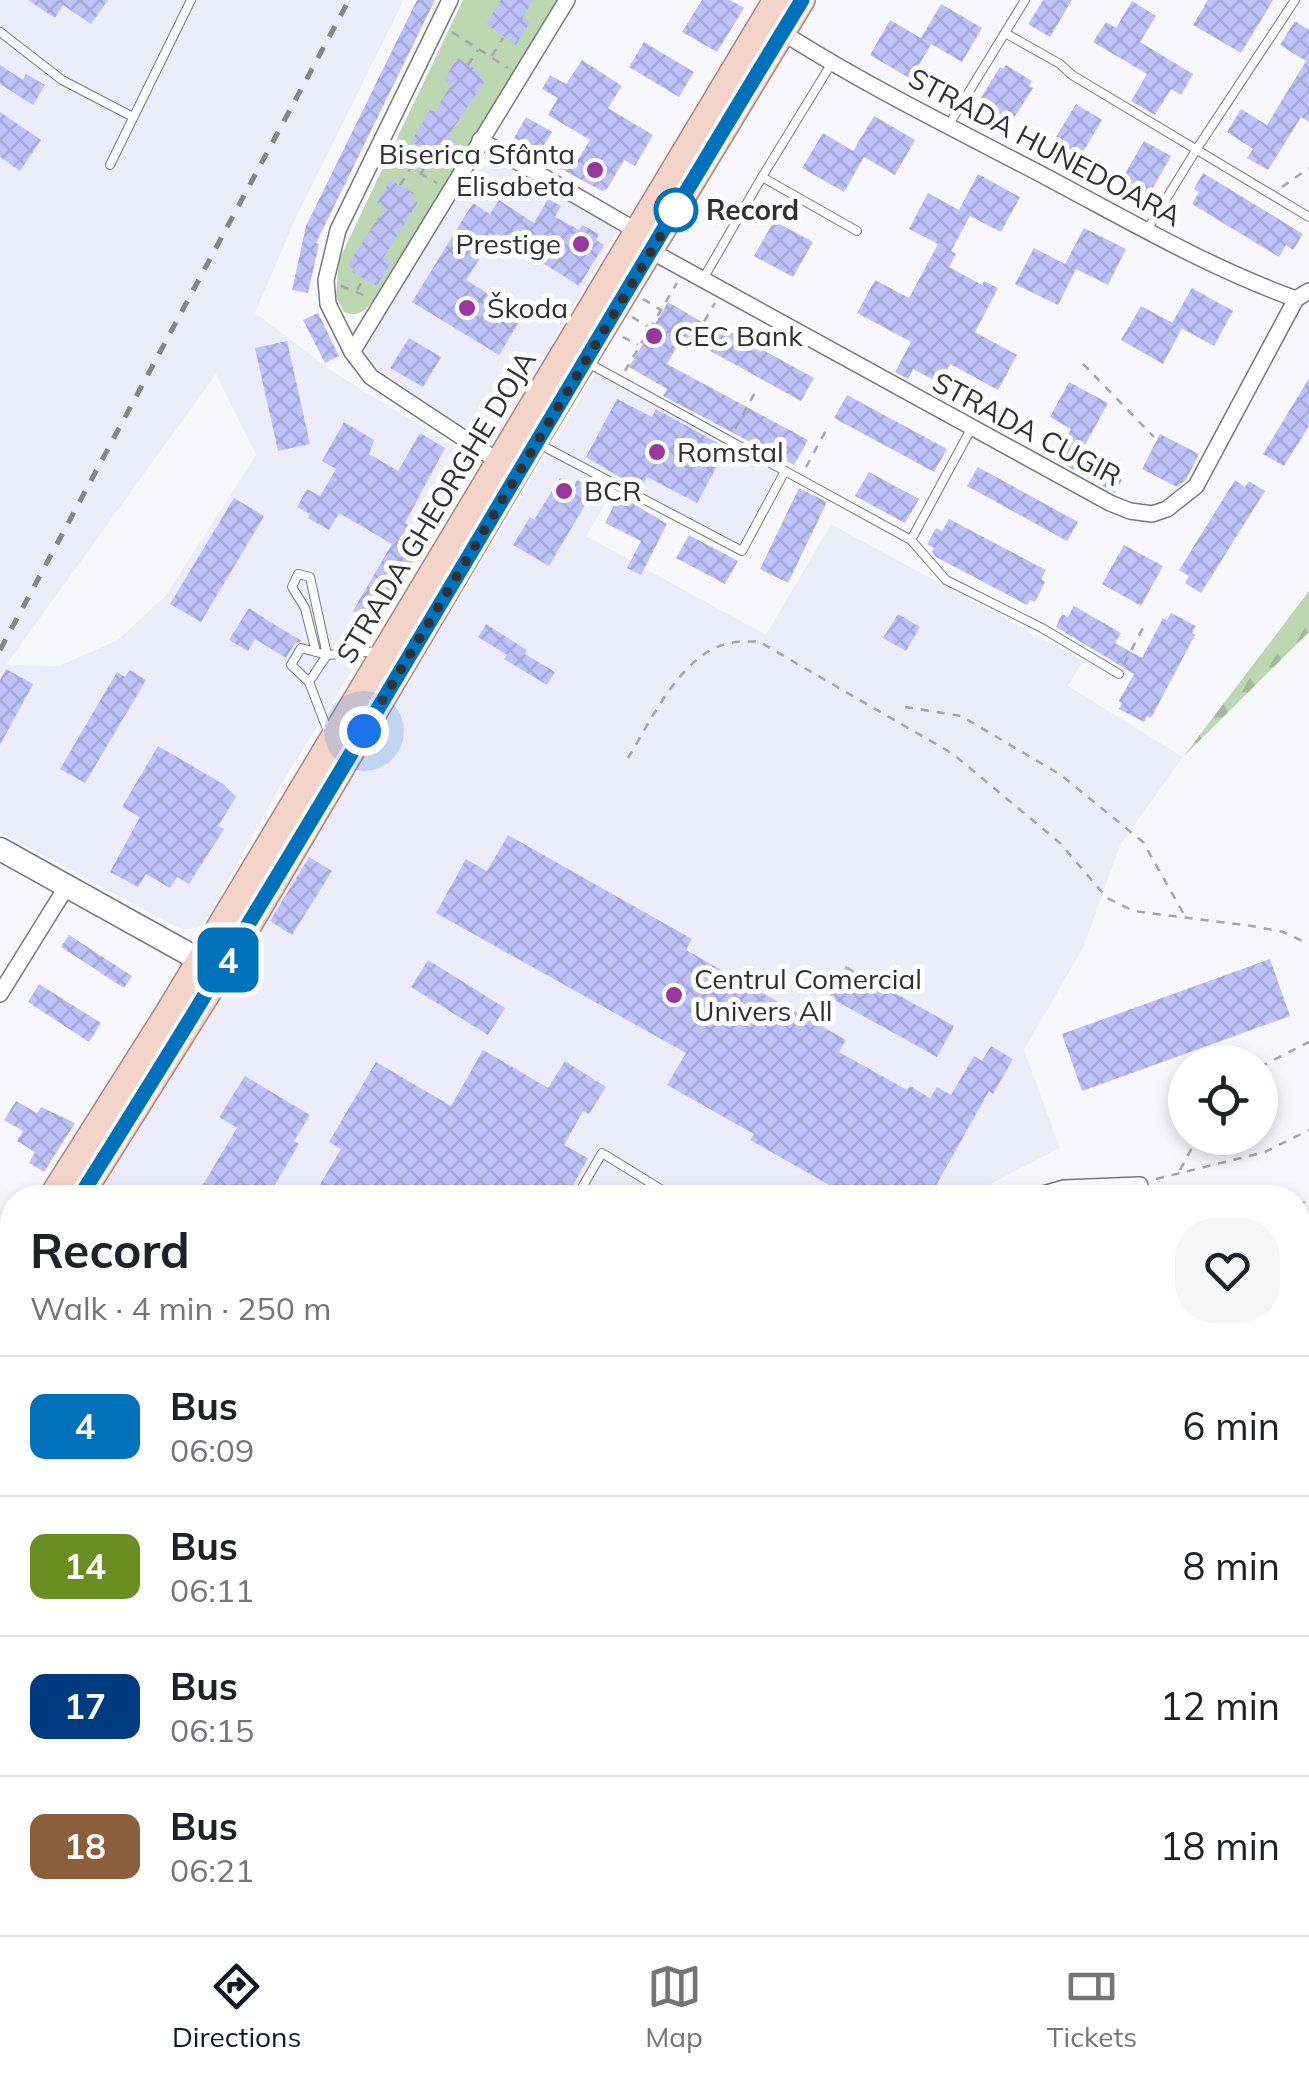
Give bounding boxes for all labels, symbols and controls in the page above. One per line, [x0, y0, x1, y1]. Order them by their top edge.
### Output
street label: STRADA HUNEDOARA [903, 60, 1188, 233]
place label: Biserica Sfânta Elisabeta [379, 136, 575, 203]
marker: Biserica Sfânta Elisabeta [584, 159, 606, 181]
marker: Record [655, 189, 697, 231]
place label: Record [706, 192, 799, 227]
place label: Prestige [456, 226, 561, 261]
marker: Prestige [570, 233, 592, 255]
place label: Škoda [487, 290, 568, 325]
marker: Škoda [456, 297, 478, 319]
place label: CEC Bank [674, 318, 803, 353]
marker: CEC Bank [643, 325, 665, 347]
street label: STRADA GHEORGHE DOJA [328, 344, 543, 669]
street label: STRADA CUGIR [927, 364, 1128, 493]
place label: Romstal [677, 434, 784, 469]
marker: Romstal [646, 441, 668, 463]
place label: BCR [584, 473, 642, 508]
marker: BCR [553, 480, 575, 502]
your location [339, 706, 389, 756]
line badge: 4 [196, 928, 260, 992]
text: 4 [217, 938, 239, 982]
place label: Centrul Comercial Univers All [694, 961, 922, 1028]
marker: Centrul Comercial Univers All [663, 984, 685, 1006]
map controls [1168, 1045, 1278, 1155]
button: locate [1168, 1045, 1278, 1155]
button: heart [1175, 1218, 1280, 1323]
text: Record [30, 1220, 190, 1280]
text: Walk · 4 min · 250 m [30, 1288, 331, 1328]
text: Bus [170, 1382, 238, 1430]
text: 6 min [1183, 1402, 1280, 1450]
text: 4 [74, 1404, 96, 1448]
text: 06:09 [170, 1430, 254, 1470]
text: Bus [170, 1522, 238, 1570]
text: 8 min [1183, 1542, 1280, 1590]
text: 14 [64, 1544, 106, 1588]
text: 06:11 [170, 1570, 254, 1610]
text: Bus [170, 1662, 238, 1710]
text: 12 min [1160, 1682, 1280, 1730]
text: 17 [64, 1684, 106, 1728]
text: 06:15 [170, 1710, 254, 1750]
text: Bus [170, 1802, 238, 1850]
text: 18 min [1160, 1822, 1280, 1870]
text: 18 [64, 1824, 106, 1868]
text: 06:21 [170, 1850, 254, 1890]
tab: Directions [172, 1959, 301, 2054]
tab: Map [645, 1959, 703, 2054]
tab: Tickets [1047, 1959, 1137, 2054]

